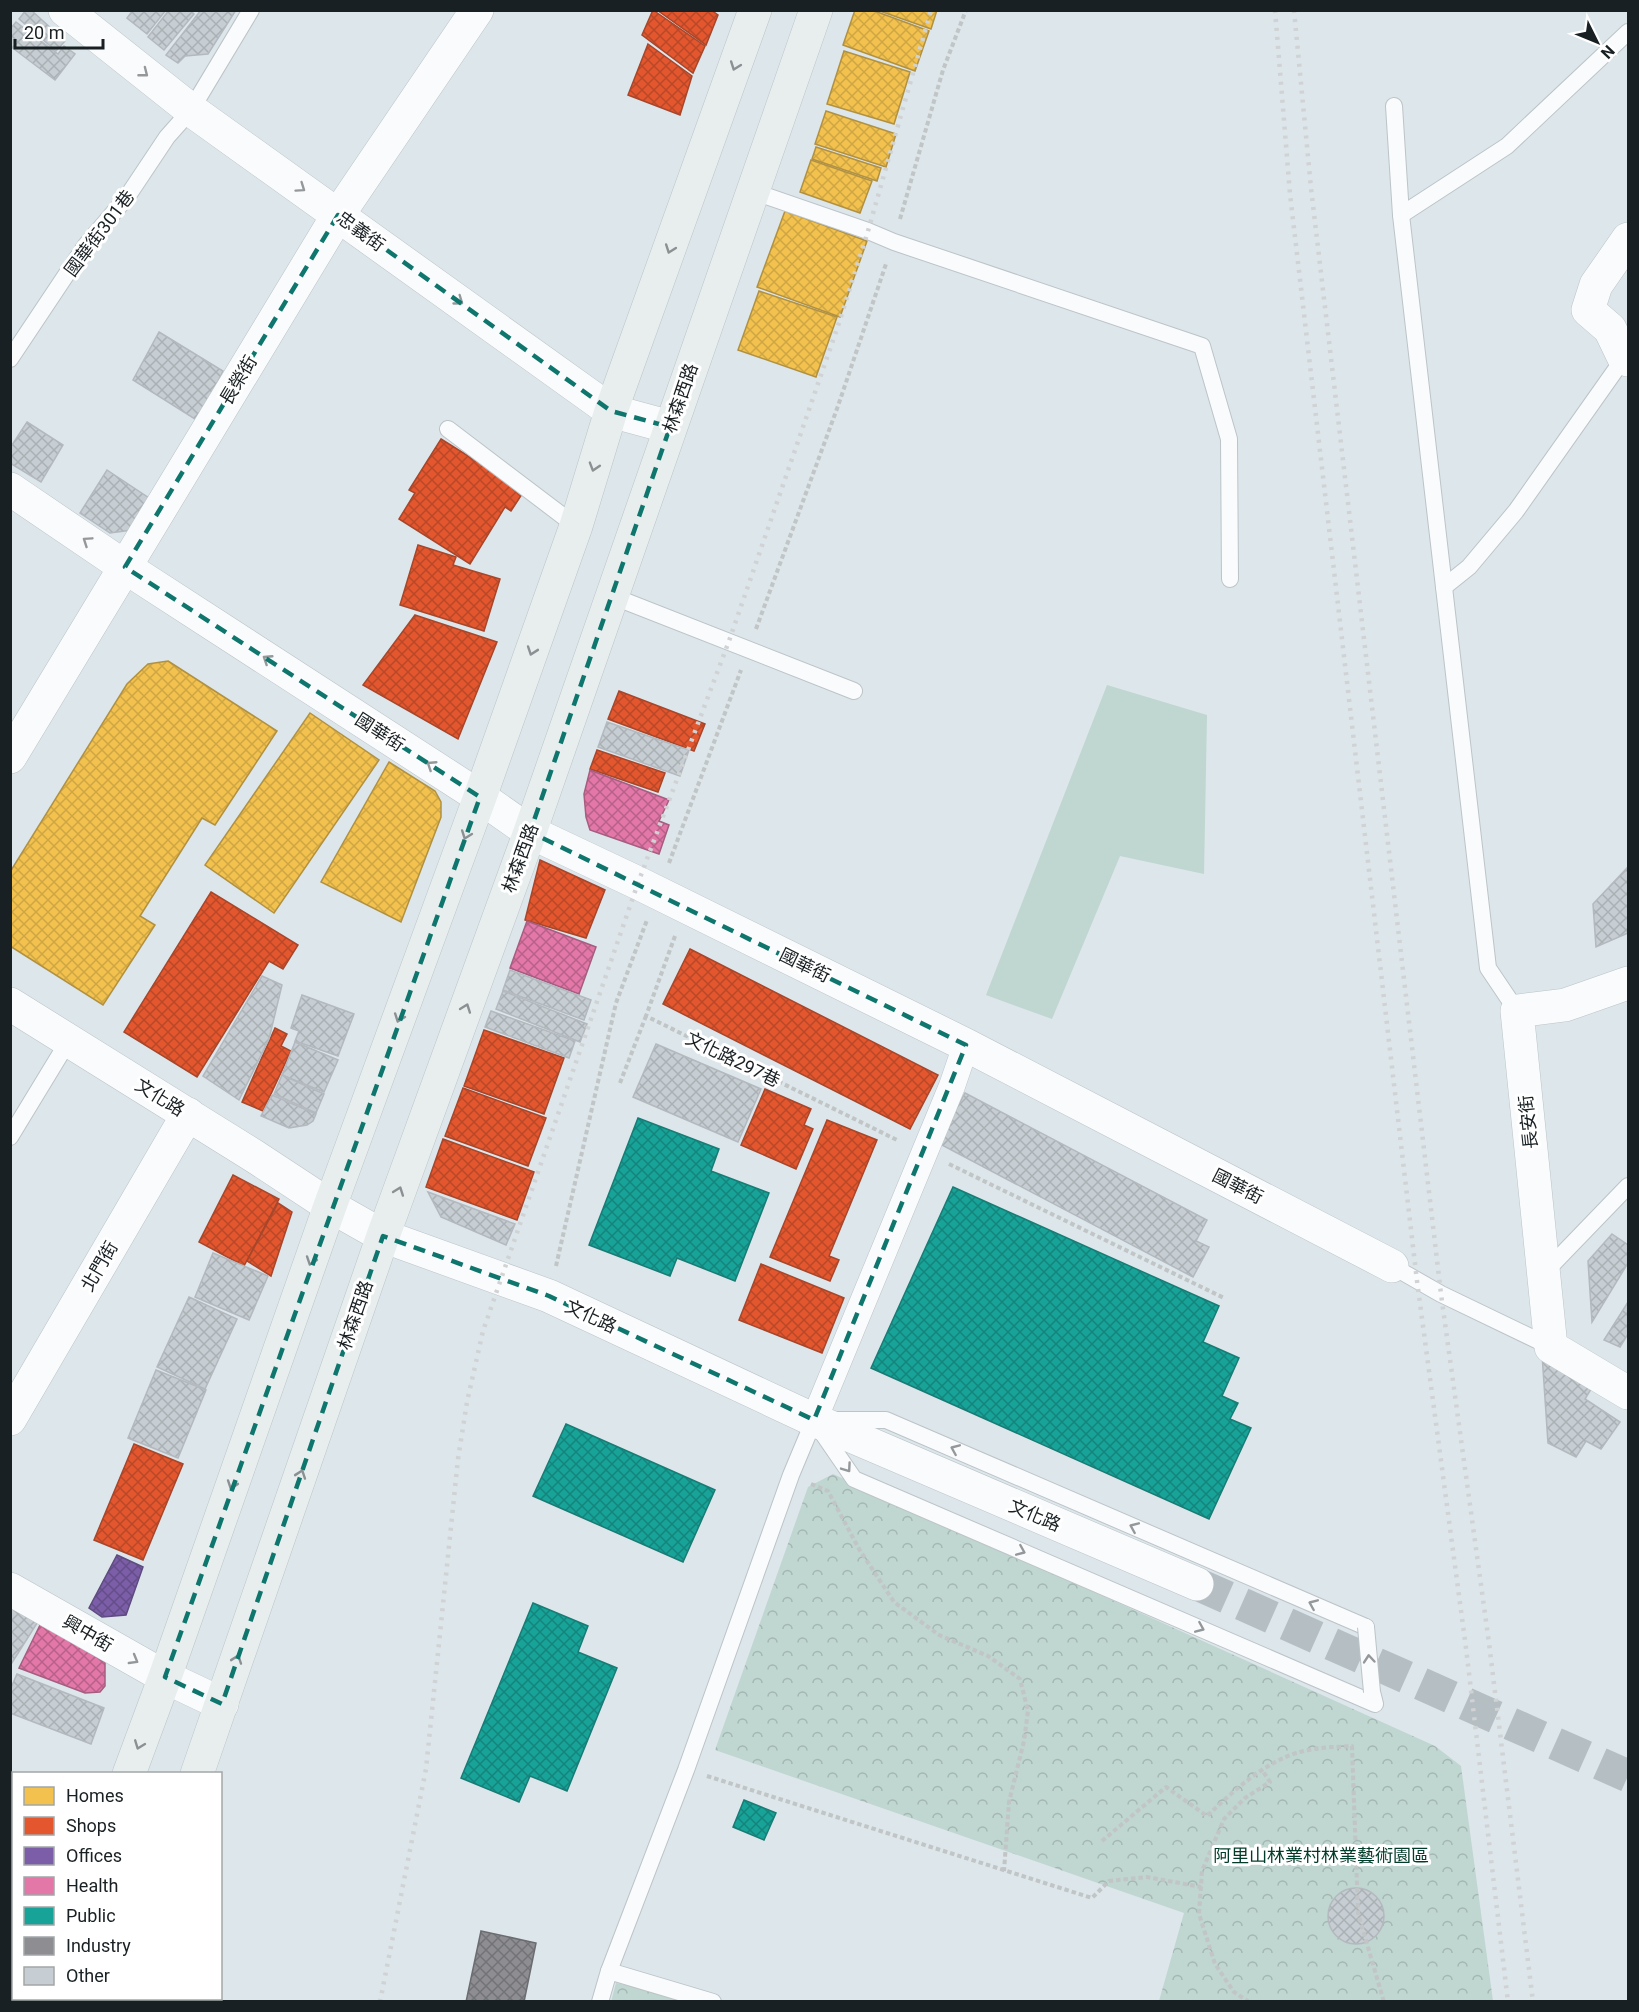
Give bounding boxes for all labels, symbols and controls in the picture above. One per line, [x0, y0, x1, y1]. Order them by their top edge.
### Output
scale bar [15, 12, 104, 50]
north arrow [1567, 12, 1627, 72]
text: 20 m [24, 22, 64, 43]
text: N [1597, 41, 1618, 62]
one-way arrow [730, 60, 743, 70]
one-way arrow [137, 65, 148, 76]
one-way arrow [294, 181, 305, 192]
street label: 國華街301巷 [60, 186, 138, 280]
street label: 忠義街 [333, 207, 389, 255]
one-way arrow [664, 243, 677, 254]
one-way arrow [453, 294, 464, 305]
street label: 長榮街 [215, 351, 261, 409]
street label: 林森西路 [658, 361, 702, 435]
one-way arrow [589, 461, 601, 471]
one-way arrow [82, 537, 93, 548]
one-way arrow [526, 645, 539, 656]
one-way arrow [263, 656, 274, 667]
street label: 國華街 [352, 708, 408, 756]
one-way arrow [427, 761, 437, 773]
street label: 林森西路 [498, 821, 542, 895]
one-way arrow [461, 829, 474, 840]
street label: 國華街 [776, 944, 834, 986]
one-way arrow [458, 1003, 471, 1014]
one-way arrow [394, 1012, 407, 1023]
street label: 文化路297巷 [682, 1027, 784, 1091]
street label: 文化路 [132, 1074, 188, 1120]
street label: 長安街 [1515, 1094, 1541, 1150]
street label: 國華街 [1209, 1164, 1267, 1208]
one-way arrow [392, 1186, 404, 1197]
street label: 北門街 [76, 1237, 122, 1295]
one-way arrow [305, 1255, 318, 1266]
street label: 林森西路 [333, 1278, 377, 1352]
street label: 文化路 [562, 1295, 620, 1337]
one-way arrow [950, 1445, 961, 1457]
one-way arrow [840, 1462, 851, 1473]
one-way arrow [293, 1469, 306, 1480]
one-way arrow [227, 1479, 240, 1490]
street label: 文化路 [1006, 1495, 1064, 1535]
one-way arrow [1129, 1522, 1140, 1534]
one-way arrow [1015, 1544, 1026, 1556]
one-way arrow [1308, 1599, 1319, 1611]
street label: 興中街 [59, 1610, 117, 1656]
one-way arrow [1194, 1621, 1205, 1633]
one-way arrow [128, 1653, 138, 1664]
one-way arrow [230, 1654, 243, 1665]
one-way arrow [1363, 1655, 1376, 1664]
one-way arrow [134, 1739, 147, 1750]
legend [12, 1772, 222, 2000]
text: Homes [66, 1785, 124, 1806]
text: Shops [66, 1815, 116, 1836]
text: Offices [66, 1845, 122, 1866]
park label: 阿里山林業村林業藝術園區 [1213, 1845, 1429, 1866]
text: Health [66, 1875, 118, 1896]
text: Public [66, 1905, 116, 1926]
text: Industry [66, 1935, 131, 1956]
text: Other [66, 1965, 110, 1986]

